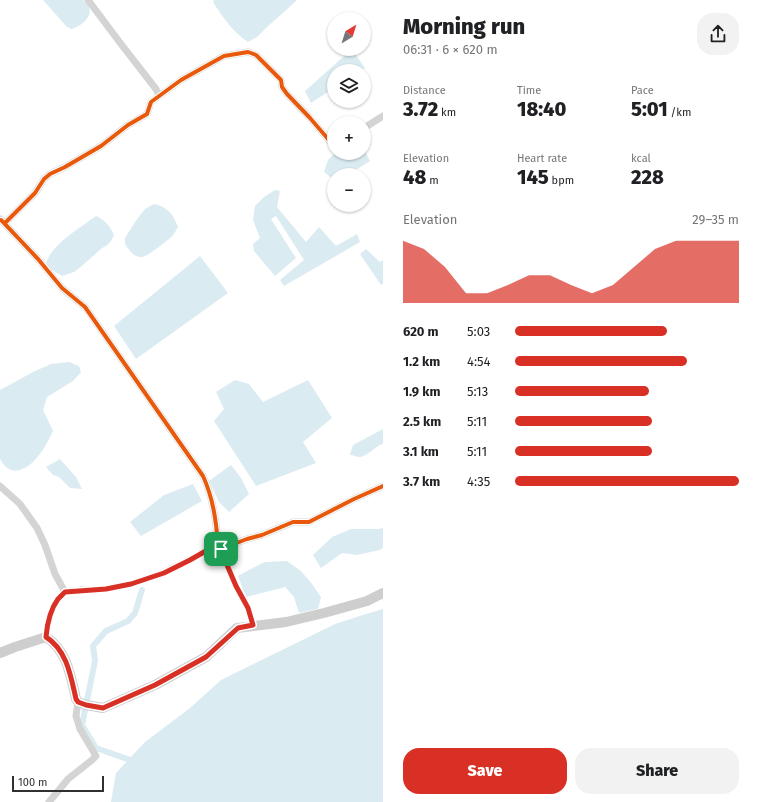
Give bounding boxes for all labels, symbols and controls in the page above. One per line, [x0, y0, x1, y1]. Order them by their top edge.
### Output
north arrow [327, 12, 371, 56]
map controls [327, 12, 371, 212]
text: Morning run [403, 13, 525, 40]
button: share [697, 13, 739, 55]
text: 06:31 · 6 × 620 m [403, 42, 498, 57]
button: layers [327, 64, 371, 108]
text: Distance [403, 84, 446, 97]
text: Time [517, 84, 541, 97]
text: Pace [631, 84, 654, 97]
text: 3.72 [403, 97, 438, 121]
text: 18:40 [517, 97, 566, 121]
text: 5:01 [631, 97, 668, 121]
text: km [438, 106, 456, 119]
text: /km [668, 106, 691, 119]
button: + [327, 116, 371, 160]
text: Elevation [403, 152, 449, 165]
text: Heart rate [517, 152, 567, 165]
text: kcal [631, 152, 651, 165]
text: 48 [403, 165, 426, 189]
text: 145 [517, 165, 549, 189]
text: 228 [631, 165, 664, 189]
button: − [327, 168, 371, 212]
text: m [426, 174, 439, 187]
text: bpm [549, 174, 574, 187]
text: Elevation [403, 212, 457, 227]
text: 29–35 m [692, 212, 739, 227]
text: 620 m [403, 324, 439, 339]
text: 5:03 [467, 324, 490, 339]
text: 1.2 km [403, 354, 440, 369]
text: 4:54 [467, 354, 491, 369]
text: 1.9 km [403, 384, 440, 399]
text: 5:13 [467, 384, 488, 399]
text: 2.5 km [403, 414, 441, 429]
text: 5:11 [467, 414, 487, 429]
text: 3.1 km [403, 444, 439, 459]
text: 5:11 [467, 444, 487, 459]
text: 3.7 km [403, 474, 440, 489]
text: 4:35 [467, 474, 490, 489]
pin [204, 532, 238, 566]
icon: arrive [210, 538, 232, 560]
button: Save [403, 748, 567, 794]
button: Share [575, 748, 739, 794]
scale bar [12, 774, 104, 793]
text: 100 m [18, 776, 47, 789]

